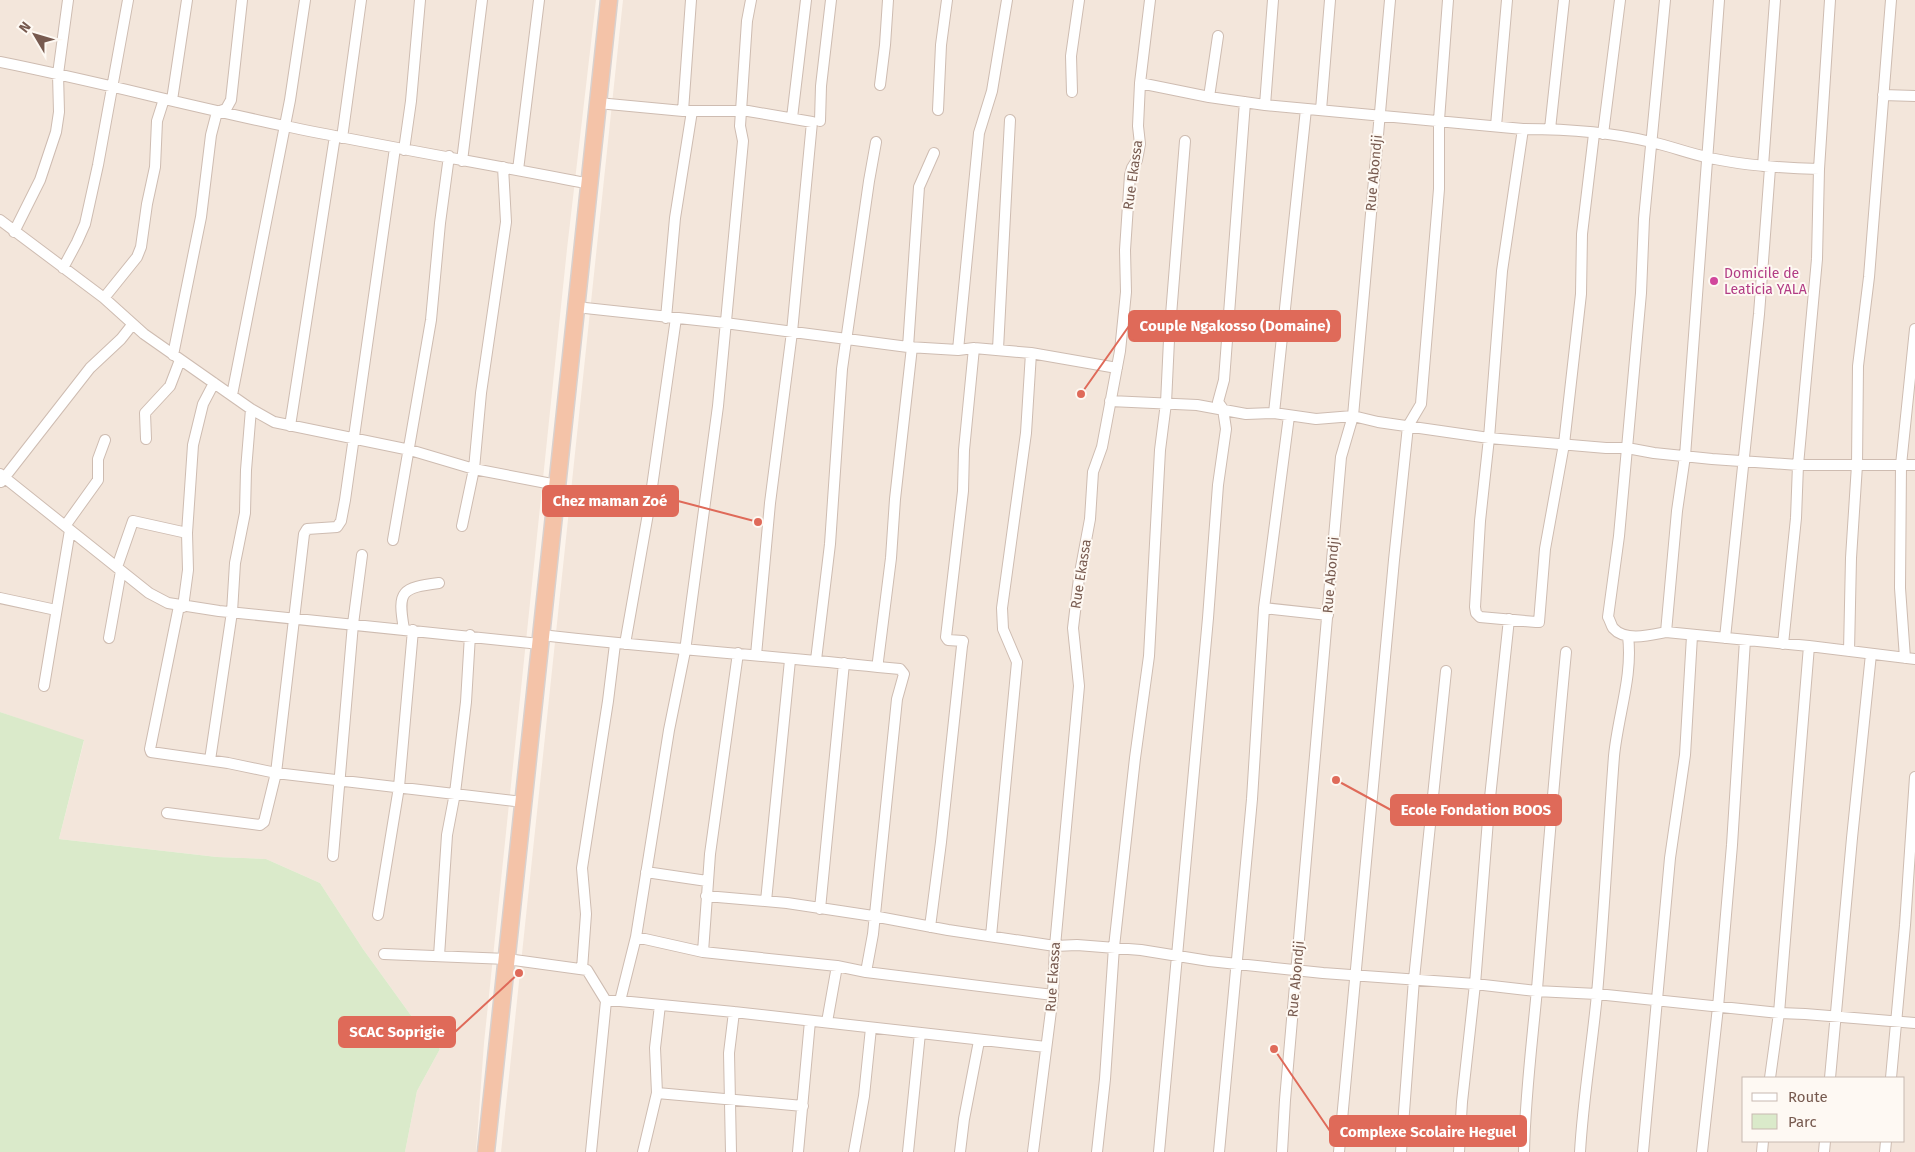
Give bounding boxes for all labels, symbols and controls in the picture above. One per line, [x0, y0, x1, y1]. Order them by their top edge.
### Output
north arrow [10, 10, 60, 60]
text: N [16, 18, 35, 36]
street label: Rue Abondji [1362, 134, 1386, 212]
street label: Rue Ekassa [1120, 139, 1146, 211]
place label: Domicile de Leaticia YALA [1724, 265, 1807, 298]
marker: Domicile de Leaticia YALA [1708, 275, 1720, 287]
callout: Couple Ngakosso (Domaine) [1129, 311, 1340, 341]
text: Couple Ngakosso (Domaine) [1140, 317, 1331, 335]
callout: Chez maman Zoé [543, 486, 678, 516]
text: Chez maman Zoé [553, 492, 667, 510]
street label: Rue Abondji [1319, 536, 1343, 614]
street label: Rue Ekassa [1067, 538, 1095, 610]
callout: Ecole Fondation BOOS [1391, 795, 1561, 825]
text: Ecole Fondation BOOS [1401, 801, 1552, 819]
street label: Rue Abondji [1284, 940, 1308, 1018]
street label: Rue Ekassa [1042, 941, 1064, 1013]
callout: SCAC Soprigie [339, 1017, 455, 1047]
text: SCAC Soprigie [349, 1023, 445, 1041]
legend [1742, 1077, 1905, 1142]
text: Route [1788, 1088, 1828, 1106]
text: Parc [1788, 1113, 1817, 1131]
callout: Complexe Scolaire Heguel [1330, 1116, 1526, 1146]
text: Complexe Scolaire Heguel [1340, 1123, 1517, 1141]

